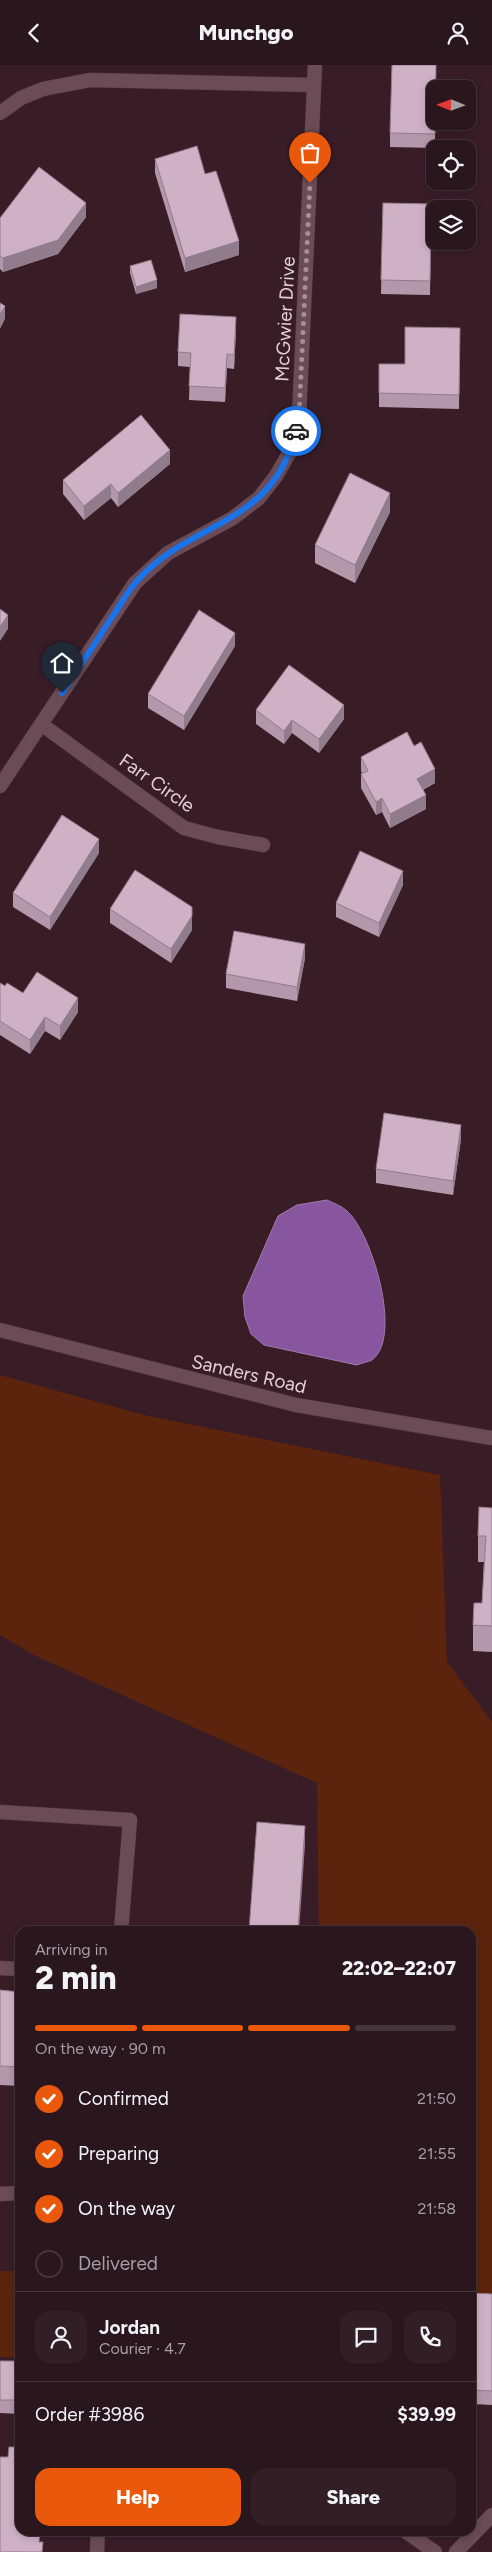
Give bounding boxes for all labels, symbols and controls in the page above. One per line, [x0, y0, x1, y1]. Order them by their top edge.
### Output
icon: back [20, 19, 48, 47]
text: Munchgo [198, 19, 294, 46]
icon: person [444, 19, 472, 47]
north arrow [426, 80, 476, 130]
map controls [426, 80, 476, 250]
pin [289, 132, 331, 183]
icon: bag [296, 139, 324, 167]
button: locate [426, 140, 476, 190]
button: layers [426, 200, 476, 250]
street label: McGwier Drive [270, 256, 300, 382]
courier [271, 406, 321, 456]
icon: car [282, 417, 310, 445]
pin [41, 642, 83, 693]
icon: home [48, 649, 76, 677]
street label: Farr Circle [115, 749, 199, 817]
street label: Sanders Road [189, 1350, 309, 1398]
text: Arriving in [35, 1940, 107, 1959]
text: 22:02–22:07 [342, 1957, 456, 1980]
text: 2 min [35, 1959, 117, 1997]
text: On the way · 90 m [35, 2039, 166, 2058]
icon: check [35, 2085, 63, 2113]
text: Confirmed [78, 2087, 169, 2110]
text: 21:50 [417, 2089, 456, 2108]
icon: check [35, 2140, 63, 2168]
text: Preparing [78, 2142, 159, 2165]
text: 21:55 [418, 2144, 456, 2163]
icon: check [35, 2195, 63, 2223]
text: On the way [78, 2197, 175, 2220]
text: 21:58 [417, 2199, 456, 2218]
text: Delivered [78, 2252, 158, 2275]
button: person [35, 2311, 87, 2363]
button: chat [340, 2311, 392, 2363]
button: phone [404, 2311, 456, 2363]
text: Jordan [99, 2316, 160, 2339]
text: Courier · 4.7 [99, 2339, 186, 2358]
text: Order #3986 [35, 2403, 144, 2426]
text: $39.99 [397, 2403, 456, 2426]
button: Help [35, 2468, 241, 2526]
button: Share [251, 2468, 456, 2526]

